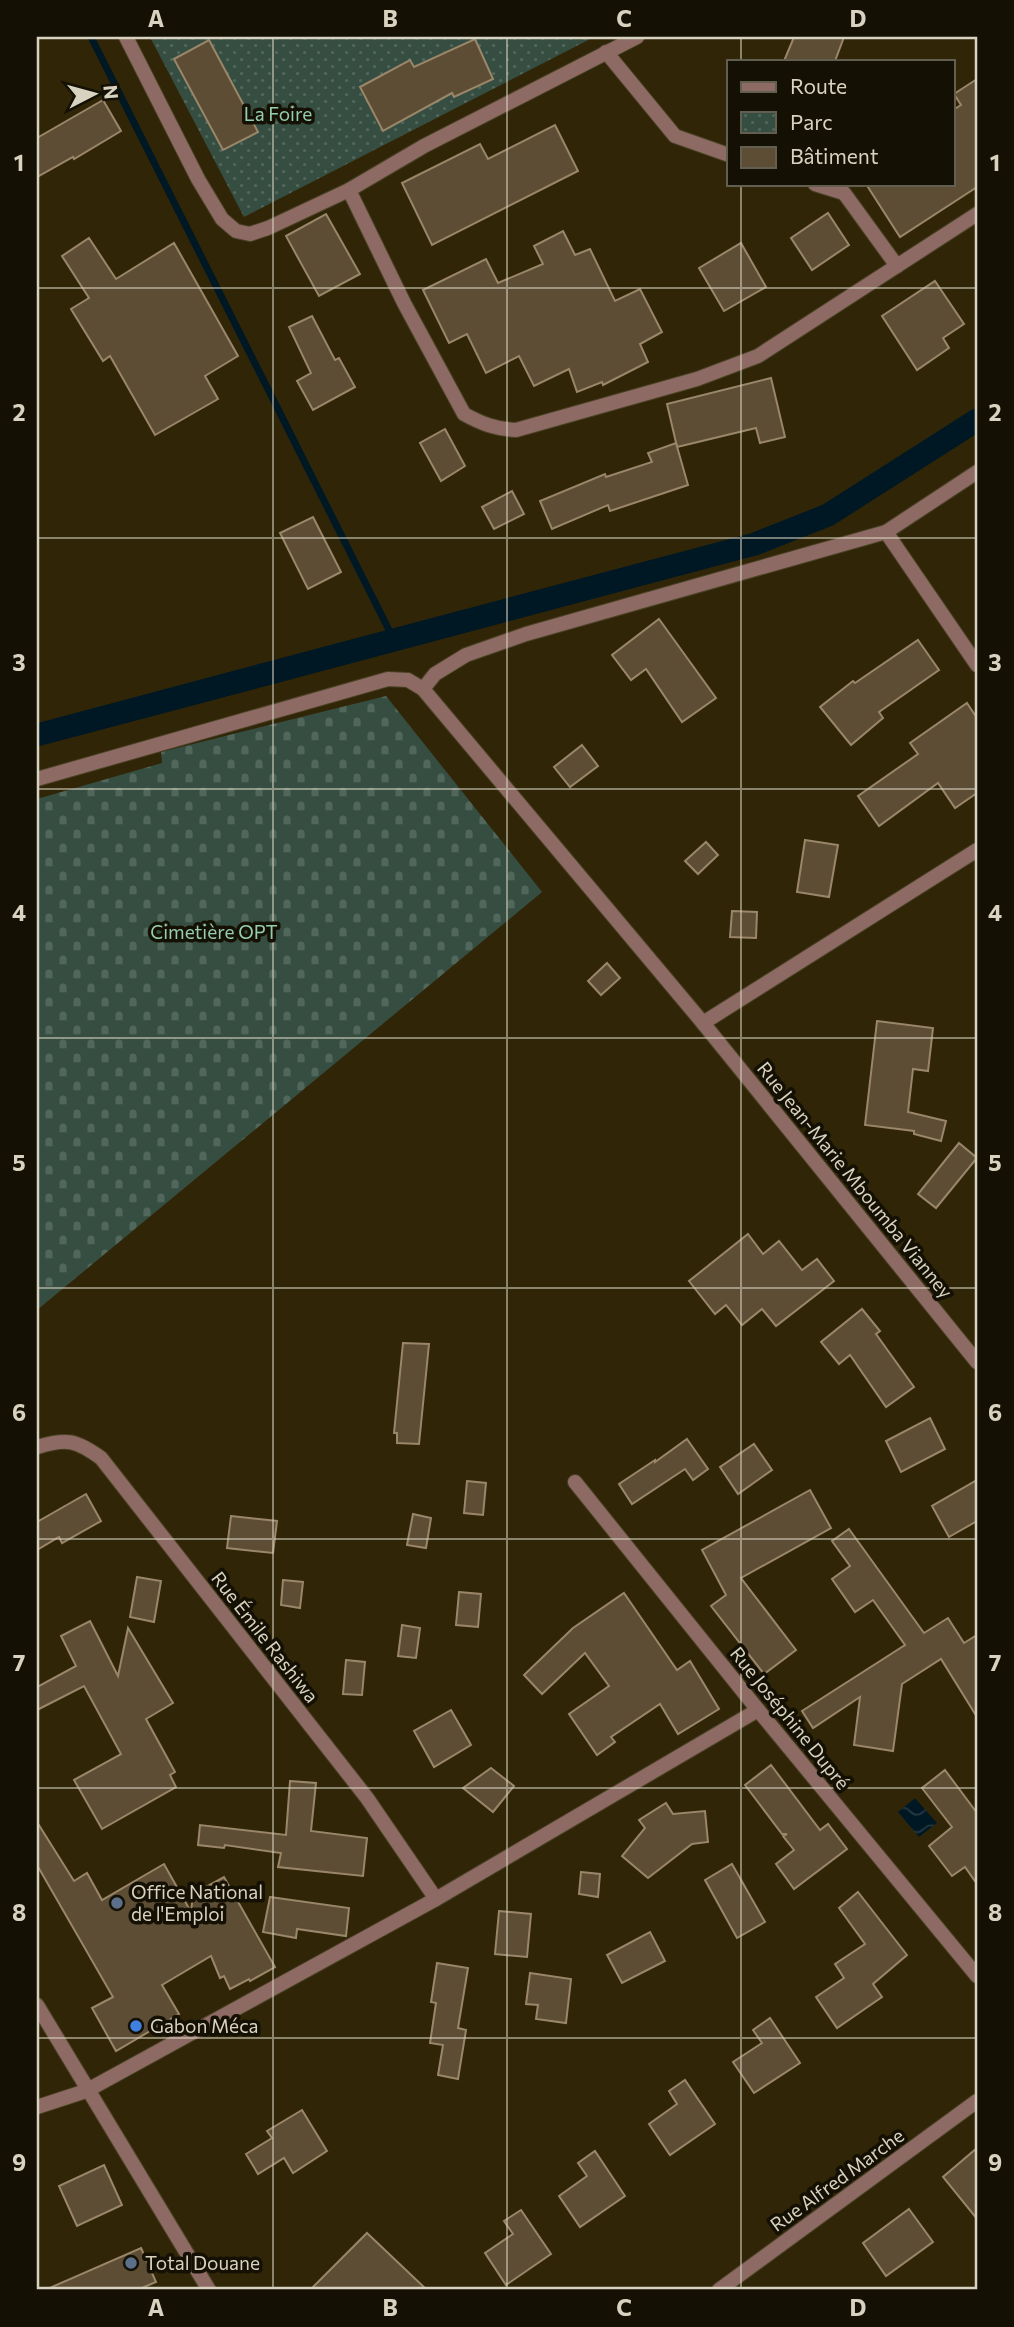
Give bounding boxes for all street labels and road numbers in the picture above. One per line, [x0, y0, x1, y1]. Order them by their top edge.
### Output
street label: Rue Jean-Marie Mboumba Vianney [753, 1057, 958, 1303]
street label: Rue Émile Rashiwa [207, 1567, 324, 1707]
street label: Rue Joséphine Dupré [726, 1642, 855, 1794]
street label: Rue Alfred Marche [765, 2123, 908, 2236]

